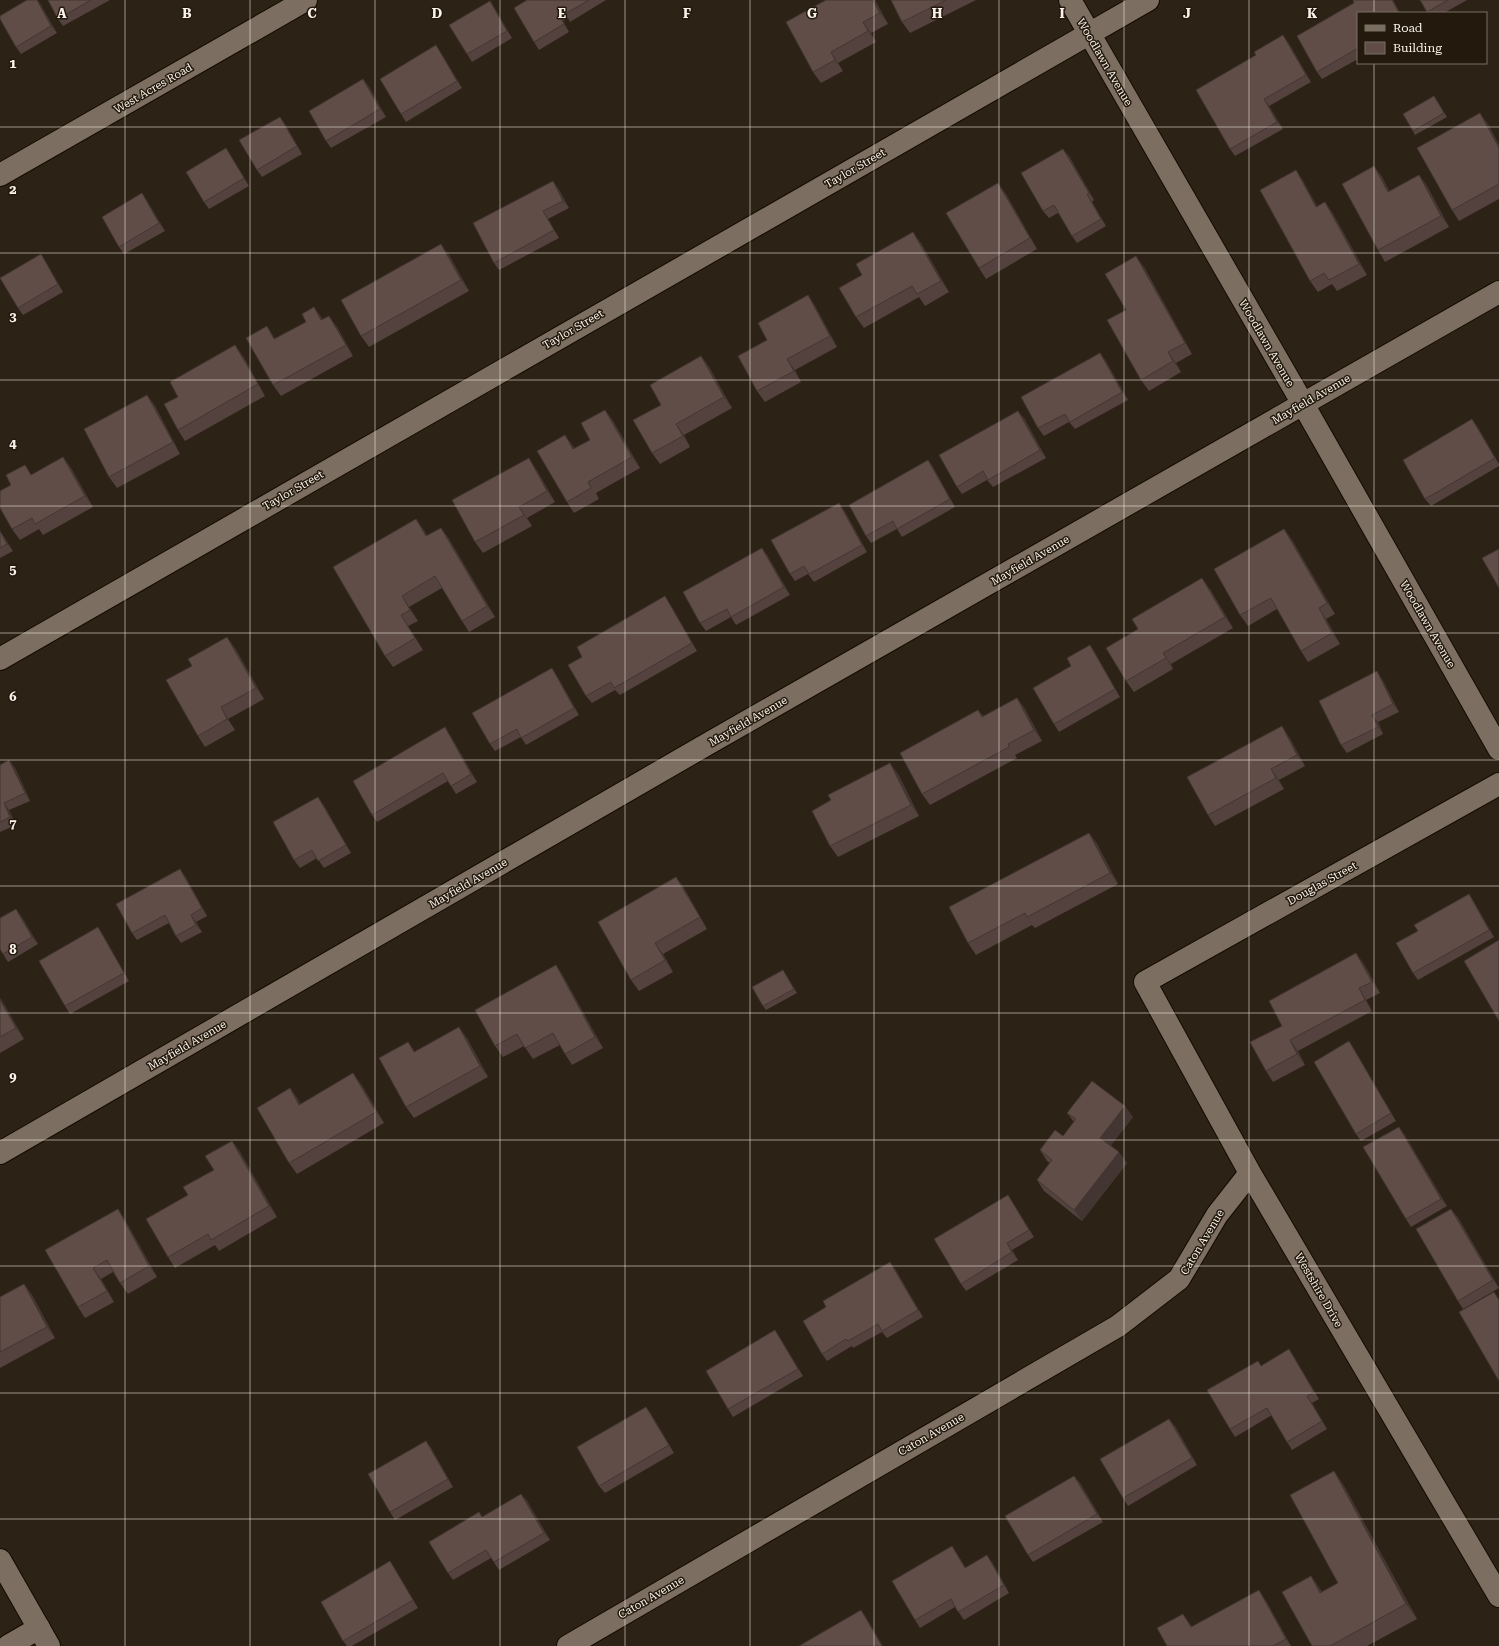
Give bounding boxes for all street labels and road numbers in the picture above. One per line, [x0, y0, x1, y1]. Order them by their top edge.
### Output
street label: Woodlawn Avenue [1074, 16, 1135, 108]
street label: West Acres Road [112, 61, 195, 116]
street label: Taylor Street [823, 146, 888, 191]
street label: Woodlawn Avenue [1236, 297, 1297, 389]
street label: Taylor Street [541, 307, 606, 352]
street label: Mayfield Avenue [1270, 372, 1353, 427]
street label: Taylor Street [261, 468, 326, 513]
street label: Mayfield Avenue [989, 533, 1072, 588]
street label: Woodlawn Avenue [1397, 578, 1458, 670]
street label: Mayfield Avenue [707, 694, 790, 749]
street label: Mayfield Avenue [427, 856, 510, 911]
street label: Douglas Street [1285, 859, 1359, 908]
street label: Mayfield Avenue [146, 1018, 229, 1073]
street label: Caton Avenue [1178, 1207, 1227, 1277]
street label: Westshire Drive [1292, 1251, 1345, 1330]
street label: Caton Avenue [896, 1410, 966, 1459]
street label: Caton Avenue [616, 1573, 686, 1622]

